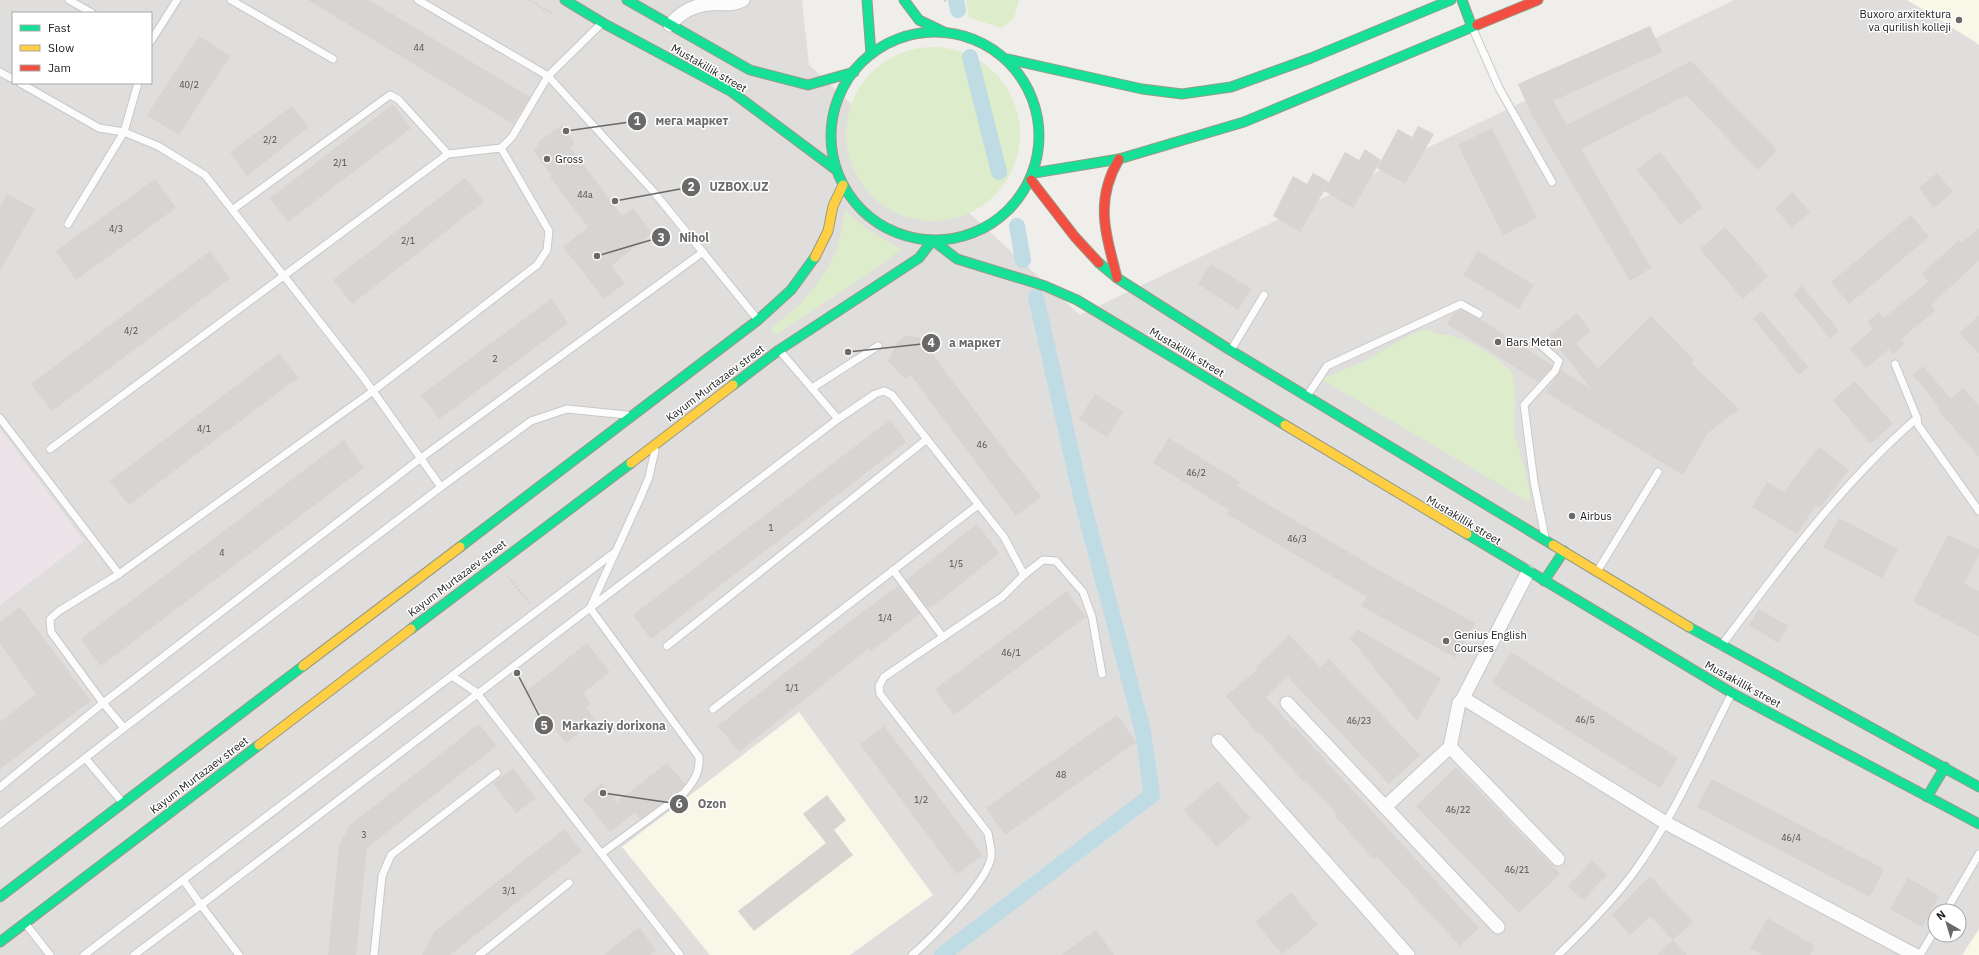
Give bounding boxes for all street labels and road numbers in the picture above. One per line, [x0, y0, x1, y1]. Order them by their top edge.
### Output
street label: Mustakillik street [669, 41, 749, 95]
street label: Mustakillik street [1147, 324, 1227, 380]
street label: Kayum Murtazaev street [663, 341, 767, 425]
street label: Mustakillik street [1424, 492, 1504, 548]
street label: Kayum Murtazaev street [405, 536, 509, 620]
street label: Mustakillik street [1702, 657, 1784, 711]
street label: Kayum Murtazaev street [147, 733, 251, 817]

